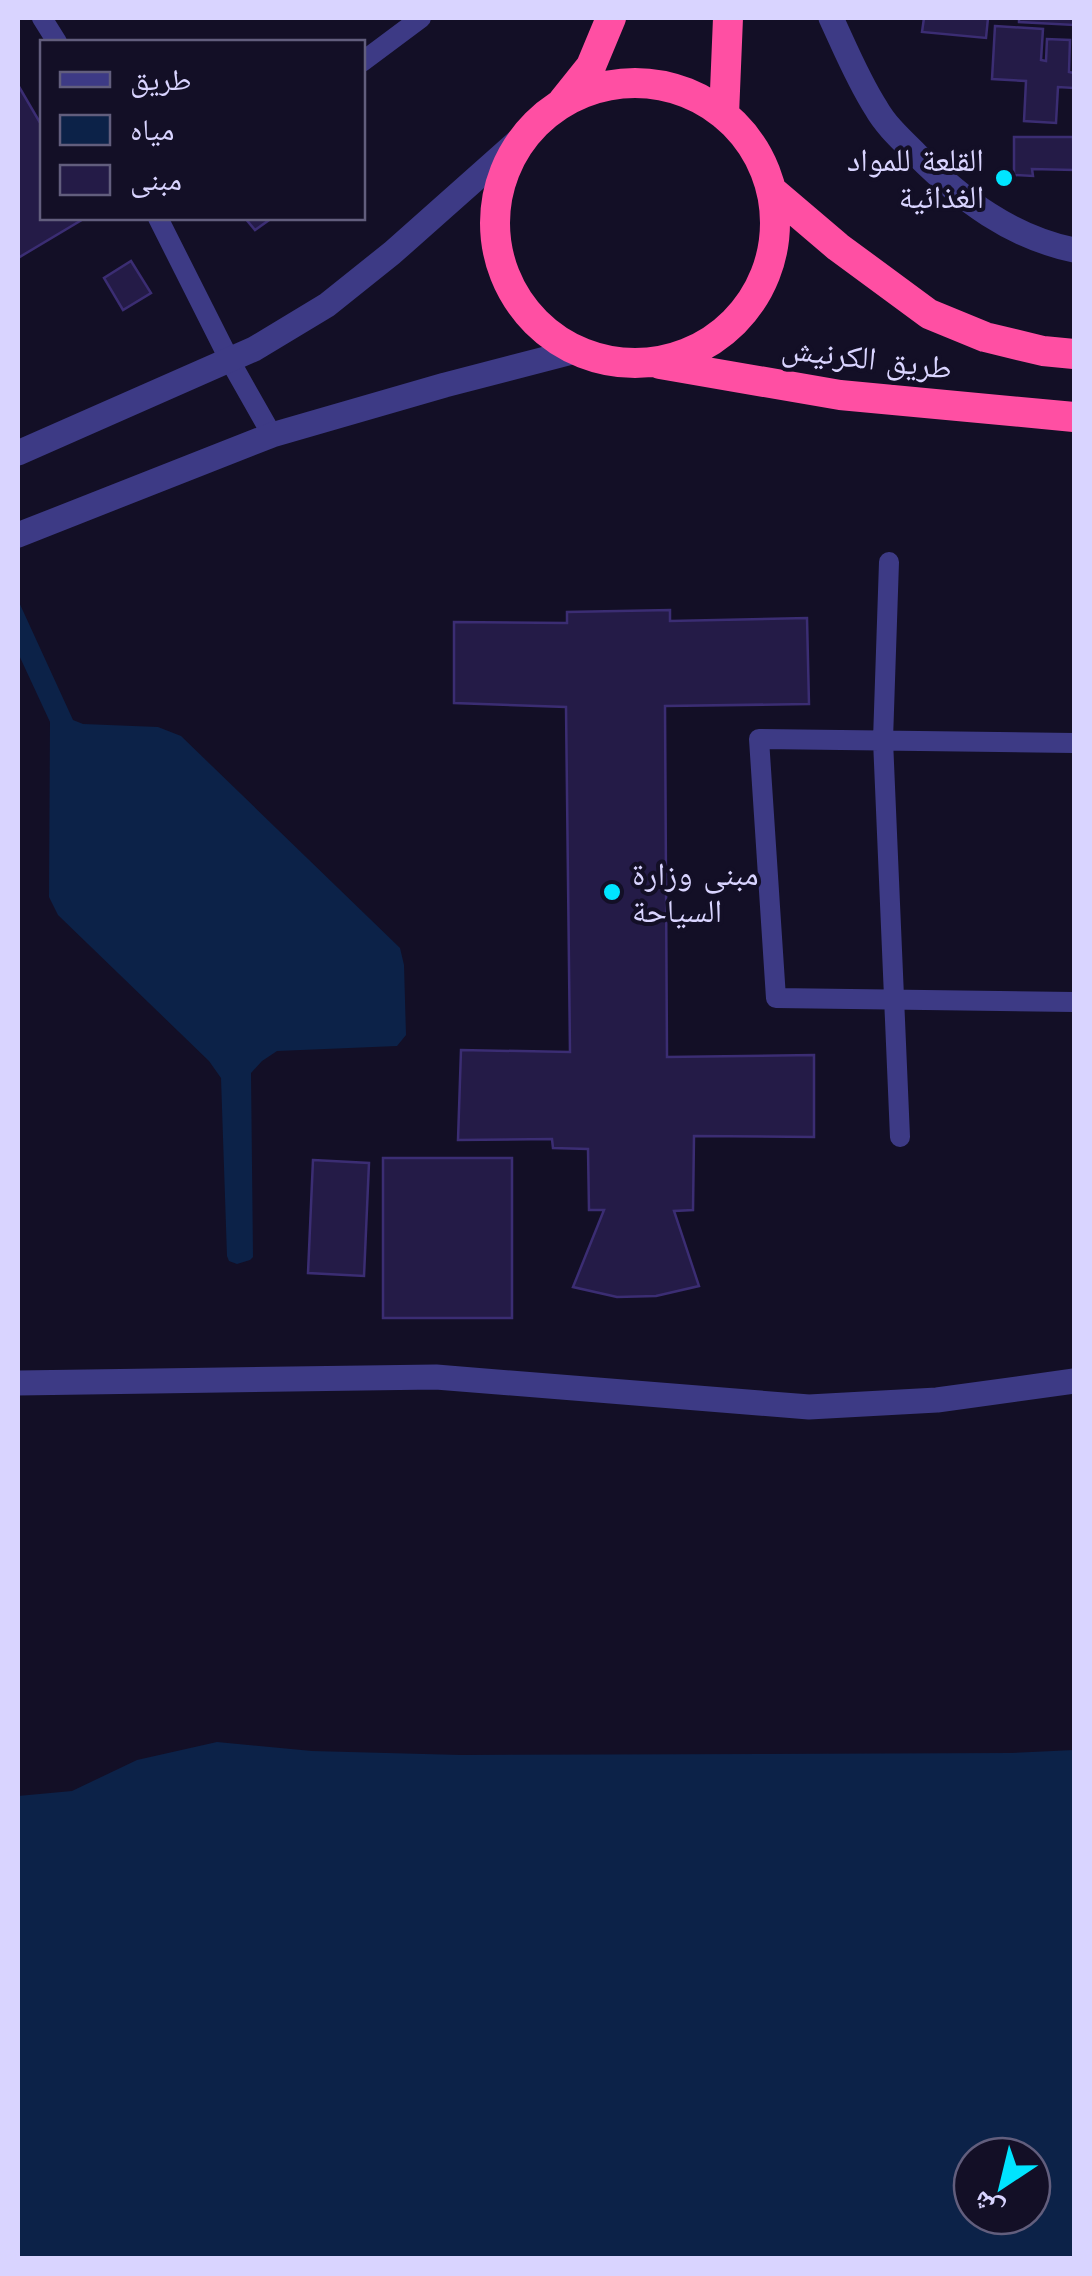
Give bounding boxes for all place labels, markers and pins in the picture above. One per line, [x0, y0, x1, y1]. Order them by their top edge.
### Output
place label: القلعة للمواد الغذائية [847, 141, 984, 216]
marker: القلعة للمواد الغذائية [993, 167, 1015, 189]
place label: مبنى وزارة السياحة [632, 855, 759, 930]
marker: مبنى وزارة السياحة [601, 881, 623, 903]

